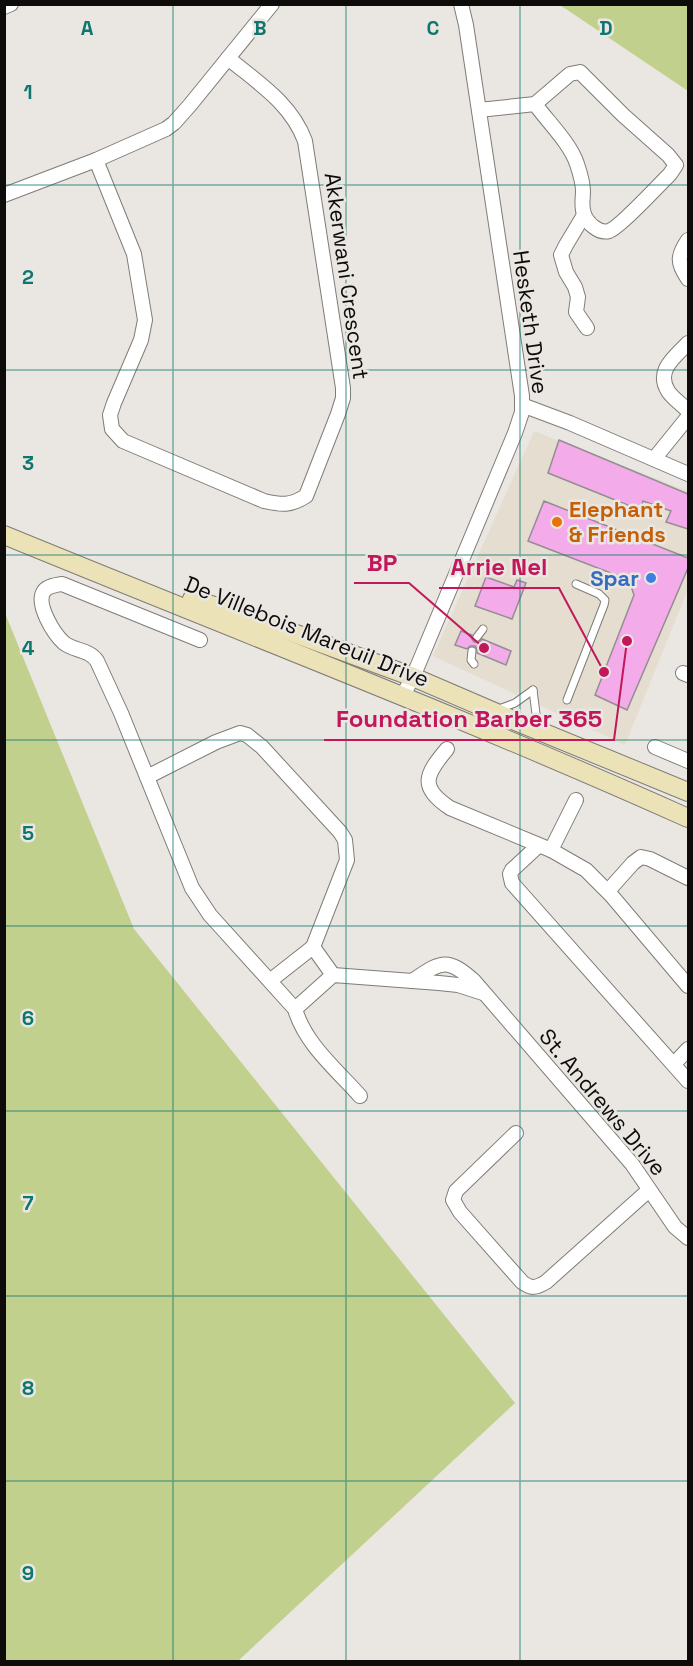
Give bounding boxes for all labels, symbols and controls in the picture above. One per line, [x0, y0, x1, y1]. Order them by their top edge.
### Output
text: A [81, 15, 94, 41]
text: B [253, 15, 267, 41]
text: C [427, 15, 440, 41]
text: D [599, 15, 613, 41]
text: 1 [23, 79, 33, 105]
street label: Akkerwani Crescent [319, 171, 375, 381]
street label: Hesketh Drive [507, 248, 555, 396]
text: 2 [22, 264, 34, 290]
text: 3 [22, 450, 34, 476]
place label: Elephant & Friends [569, 495, 666, 548]
marker: Elephant & Friends [550, 515, 564, 529]
callout: BP [354, 541, 409, 583]
callout: Arrie Nel [439, 546, 559, 588]
text: BP [367, 547, 397, 578]
text: Arrie Nel [451, 551, 547, 582]
place label: Spar [590, 564, 639, 592]
street label: De Villebois Mareuil Drive [181, 569, 433, 693]
marker: Spar [644, 571, 658, 585]
text: 4 [22, 635, 35, 661]
callout: Foundation Barber 365 [324, 698, 614, 740]
text: Foundation Barber 365 [336, 703, 602, 734]
text: 5 [22, 820, 34, 846]
text: 6 [22, 1005, 34, 1031]
street label: St. Andrews Drive [533, 1023, 673, 1181]
text: 7 [22, 1190, 34, 1216]
text: 8 [22, 1375, 34, 1401]
text: 9 [22, 1560, 34, 1586]

